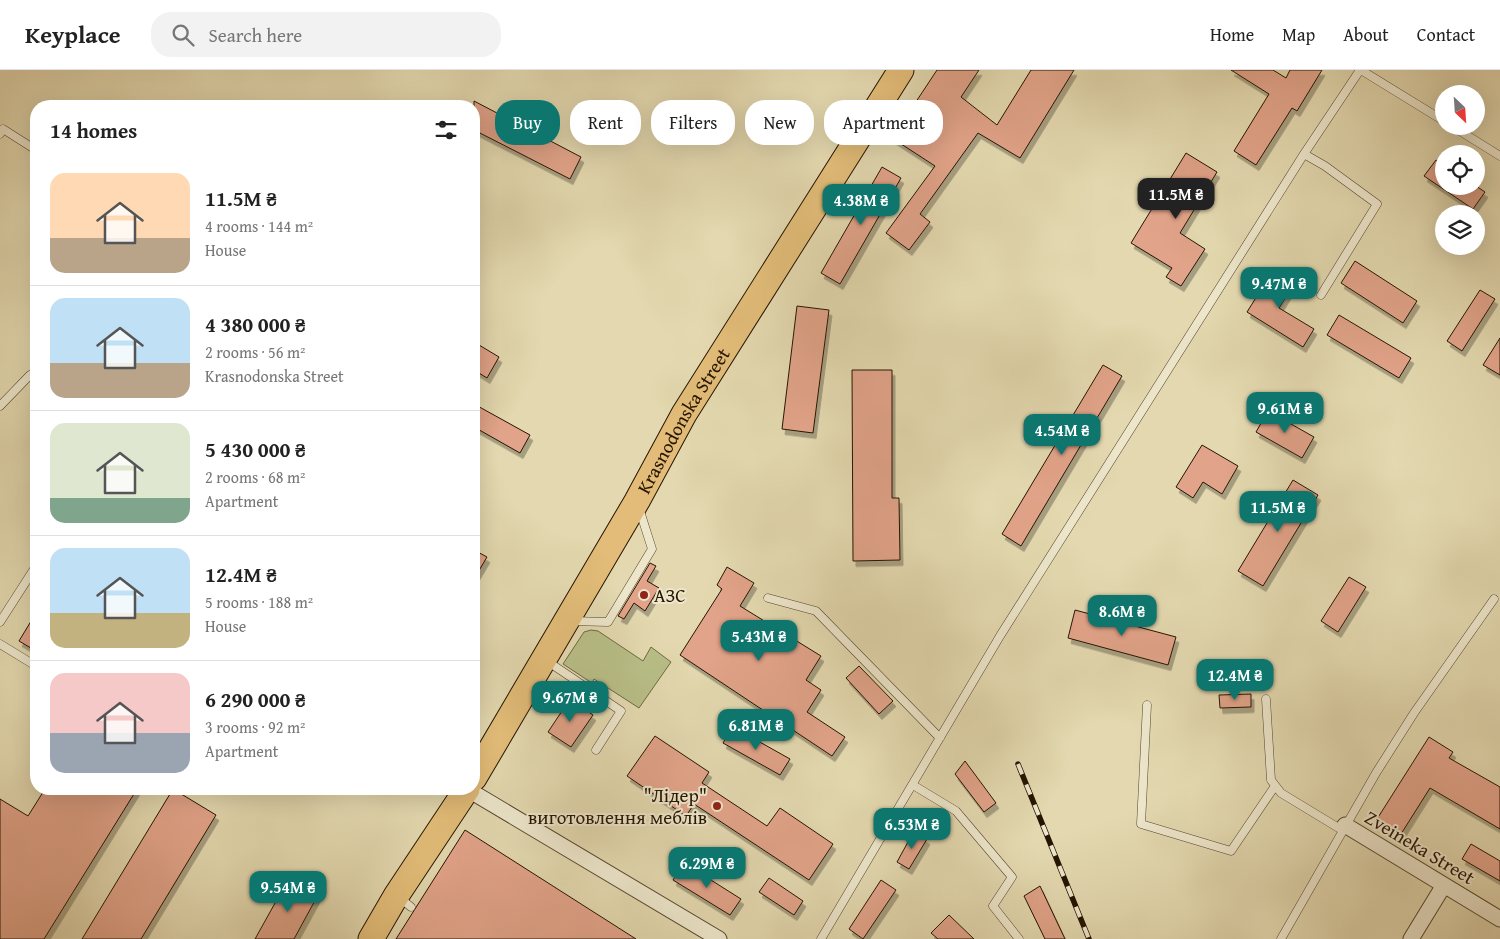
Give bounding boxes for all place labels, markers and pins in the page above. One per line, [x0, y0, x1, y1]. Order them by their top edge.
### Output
pin: 11.5M ₴ [1130, 178, 1222, 220]
pin: 4.38M ₴ [815, 184, 907, 226]
pin: 9.47M ₴ [1233, 266, 1325, 309]
pin: 9.61M ₴ [1239, 392, 1331, 434]
pin: 4.54M ₴ [1016, 414, 1108, 456]
pin: 11.5M ₴ [1232, 490, 1324, 533]
place label: АЗС [654, 581, 686, 609]
marker: АЗС [638, 589, 650, 601]
pin: 8.6M ₴ [1081, 594, 1163, 637]
pin: 5.43M ₴ [713, 620, 805, 662]
pin: 12.4M ₴ [1189, 658, 1281, 701]
pin: 9.67M ₴ [524, 680, 616, 723]
pin: 6.81M ₴ [710, 708, 802, 751]
place label: "Лідер" виготовлення меблів [528, 781, 707, 831]
marker: "Лідер" виготовлення меблів [711, 800, 723, 812]
pin: 6.53M ₴ [866, 808, 958, 850]
pin: 6.29M ₴ [661, 846, 753, 889]
pin: 9.54M ₴ [242, 870, 334, 913]

